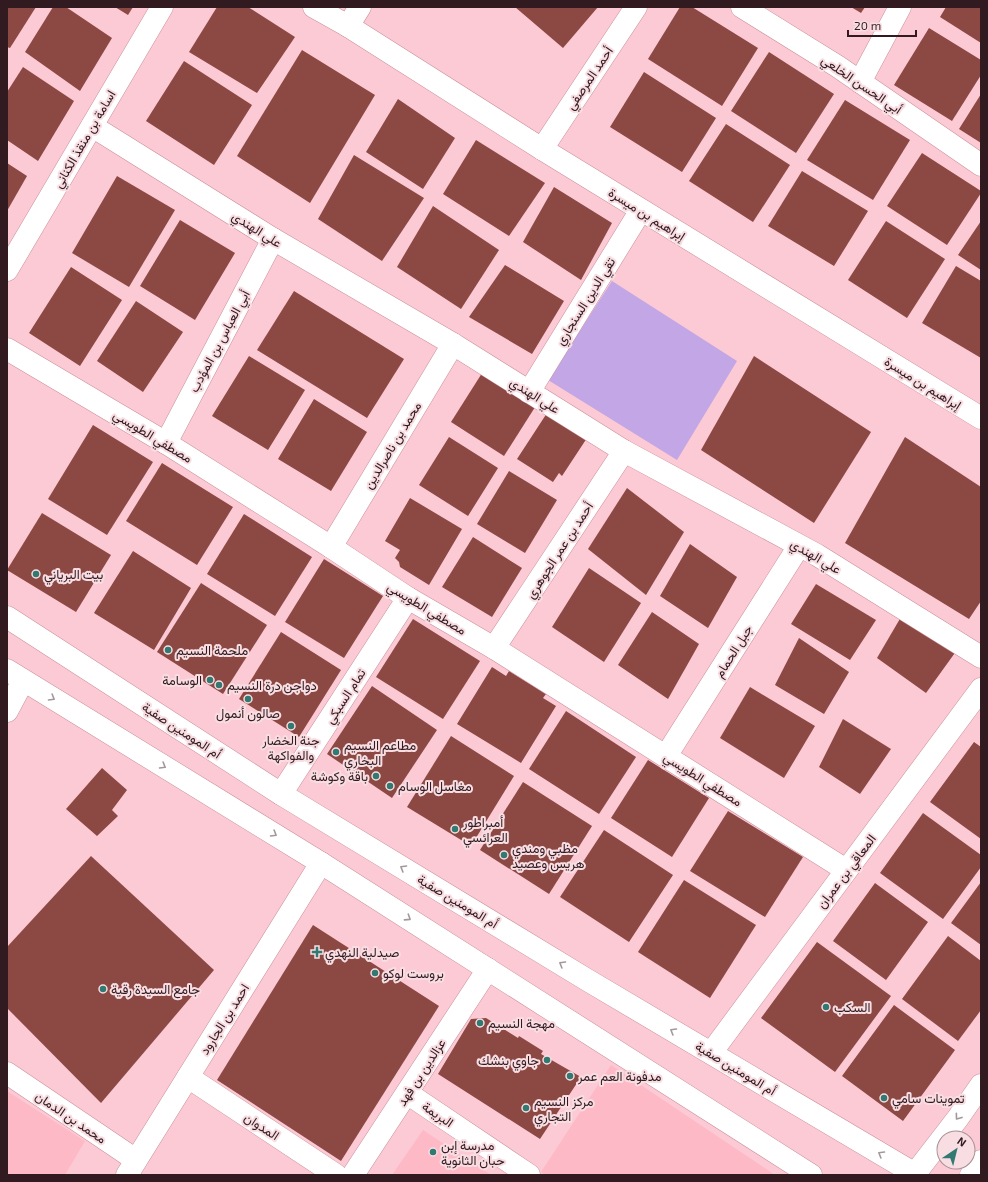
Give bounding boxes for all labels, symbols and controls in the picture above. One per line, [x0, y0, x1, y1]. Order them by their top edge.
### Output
scale bar [848, 12, 916, 38]
text: 20 m [854, 18, 881, 32]
street label: أحمد المرصفي [562, 43, 619, 114]
street label: أبي الحسن الخلعي [817, 51, 905, 119]
street label: اسامة بن منقذ الكناني [50, 87, 121, 192]
street label: إبراهيم بن ميسرة [605, 184, 688, 246]
street label: علي الهندي [227, 207, 285, 253]
street label: تقي الدين السنجاري [552, 254, 621, 349]
street label: أبي العباس بن المؤدب [185, 287, 255, 396]
street label: إبراهيم بن ميسرة [881, 353, 964, 415]
street label: علي الهندي [505, 373, 563, 419]
street label: محمد بن ناصرالدين [360, 398, 425, 492]
street label: مصطفي الطويسي [109, 406, 196, 469]
street label: أحمد بن عمر الجوهري [522, 499, 599, 603]
street label: علي الهندي [786, 535, 844, 580]
place label: بيت البرياني [44, 566, 104, 585]
marker: بيت البرياني [31, 569, 41, 579]
street label: مصطفي الطويسي [383, 578, 470, 641]
street label: جبل الحمام [711, 621, 756, 681]
place label: ملحمة النسيم [176, 642, 248, 659]
marker: ملحمة النسيم [163, 645, 173, 655]
street label: تمام السبكي [321, 665, 371, 728]
place label: الوسامة [162, 672, 202, 689]
marker: الوسامة [205, 675, 215, 685]
place label: دواجن درة النسيم [227, 677, 317, 694]
marker: دواجن درة النسيم [214, 680, 224, 690]
one-way arrow [48, 694, 55, 701]
marker: صالون أنمول [243, 694, 253, 704]
street label: أم المومنين صفية [139, 698, 225, 762]
place label: صالون أنمول [216, 705, 280, 722]
marker: جنة الخضار والفواكهة [286, 721, 296, 731]
place label: جنة الخضار والفواكهة [261, 732, 320, 764]
place label: مطاعم النسيم البخاري [344, 737, 416, 771]
marker: مطاعم النسيم البخاري [331, 747, 341, 757]
street label: مصطفي الطويسي [659, 749, 745, 812]
one-way arrow [159, 761, 166, 769]
place label: باقة وكوشة [311, 768, 368, 785]
marker: باقة وكوشة [371, 771, 381, 781]
place label: مغاسل الوسام [398, 778, 472, 795]
marker: مغاسل الوسام [385, 781, 395, 791]
place label: أمبراطور العرائسي [462, 814, 508, 848]
marker: أمبراطور العرائسي [450, 824, 460, 834]
one-way arrow [270, 829, 277, 836]
street label: المعاقي بن عمران [813, 831, 881, 913]
place label: مظبي ومندي هريس وعصيد [512, 840, 584, 872]
marker: مظبي ومندي هريس وعصيد [499, 850, 509, 860]
one-way arrow [400, 865, 407, 872]
street label: أم المومنين صفية [414, 871, 501, 932]
one-way arrow [404, 913, 411, 921]
place label: صيدلية النهدي [325, 944, 399, 963]
marker: صيدلية النهدي [312, 947, 322, 957]
one-way arrow [559, 962, 566, 969]
place label: بروست لوكو [383, 965, 444, 982]
marker: بروست لوكو [370, 968, 380, 978]
place label: جامع السيدة رقية [111, 981, 200, 999]
street label: احمد بن الجارود [196, 981, 253, 1058]
marker: جامع السيدة رقية [98, 984, 108, 994]
place label: السكب [834, 999, 870, 1015]
marker: السكب [821, 1002, 831, 1012]
place label: مهجة النسيم [488, 1015, 555, 1032]
marker: مهجة النسيم [475, 1018, 485, 1028]
one-way arrow [670, 1028, 677, 1035]
street label: عزالدين بن فهد [393, 1035, 450, 1109]
street label: أم المومنين صفية [692, 1038, 779, 1099]
place label: جاوي بنشك [478, 1052, 539, 1071]
marker: جاوي بنشك [542, 1055, 552, 1065]
place label: مدفونة العم عمر [577, 1068, 662, 1085]
marker: مدفونة العم عمر [565, 1071, 575, 1081]
street label: محمد بن الدمان [32, 1087, 110, 1147]
place label: تموينات سامي [892, 1090, 965, 1109]
place label: مركز النسيم التجاري [534, 1093, 594, 1127]
marker: تموينات سامي [879, 1093, 889, 1103]
street label: البريمة [419, 1098, 457, 1131]
marker: مركز النسيم التجاري [521, 1103, 531, 1113]
street label: المدوان [241, 1109, 283, 1144]
one-way arrow [956, 1113, 963, 1120]
north arrow [936, 1130, 976, 1170]
text: N [955, 1134, 969, 1149]
place label: مدرسة إبن حبان الثانوية [441, 1137, 505, 1169]
marker: مدرسة إبن حبان الثانوية [428, 1147, 438, 1157]
one-way arrow [878, 1152, 885, 1159]

